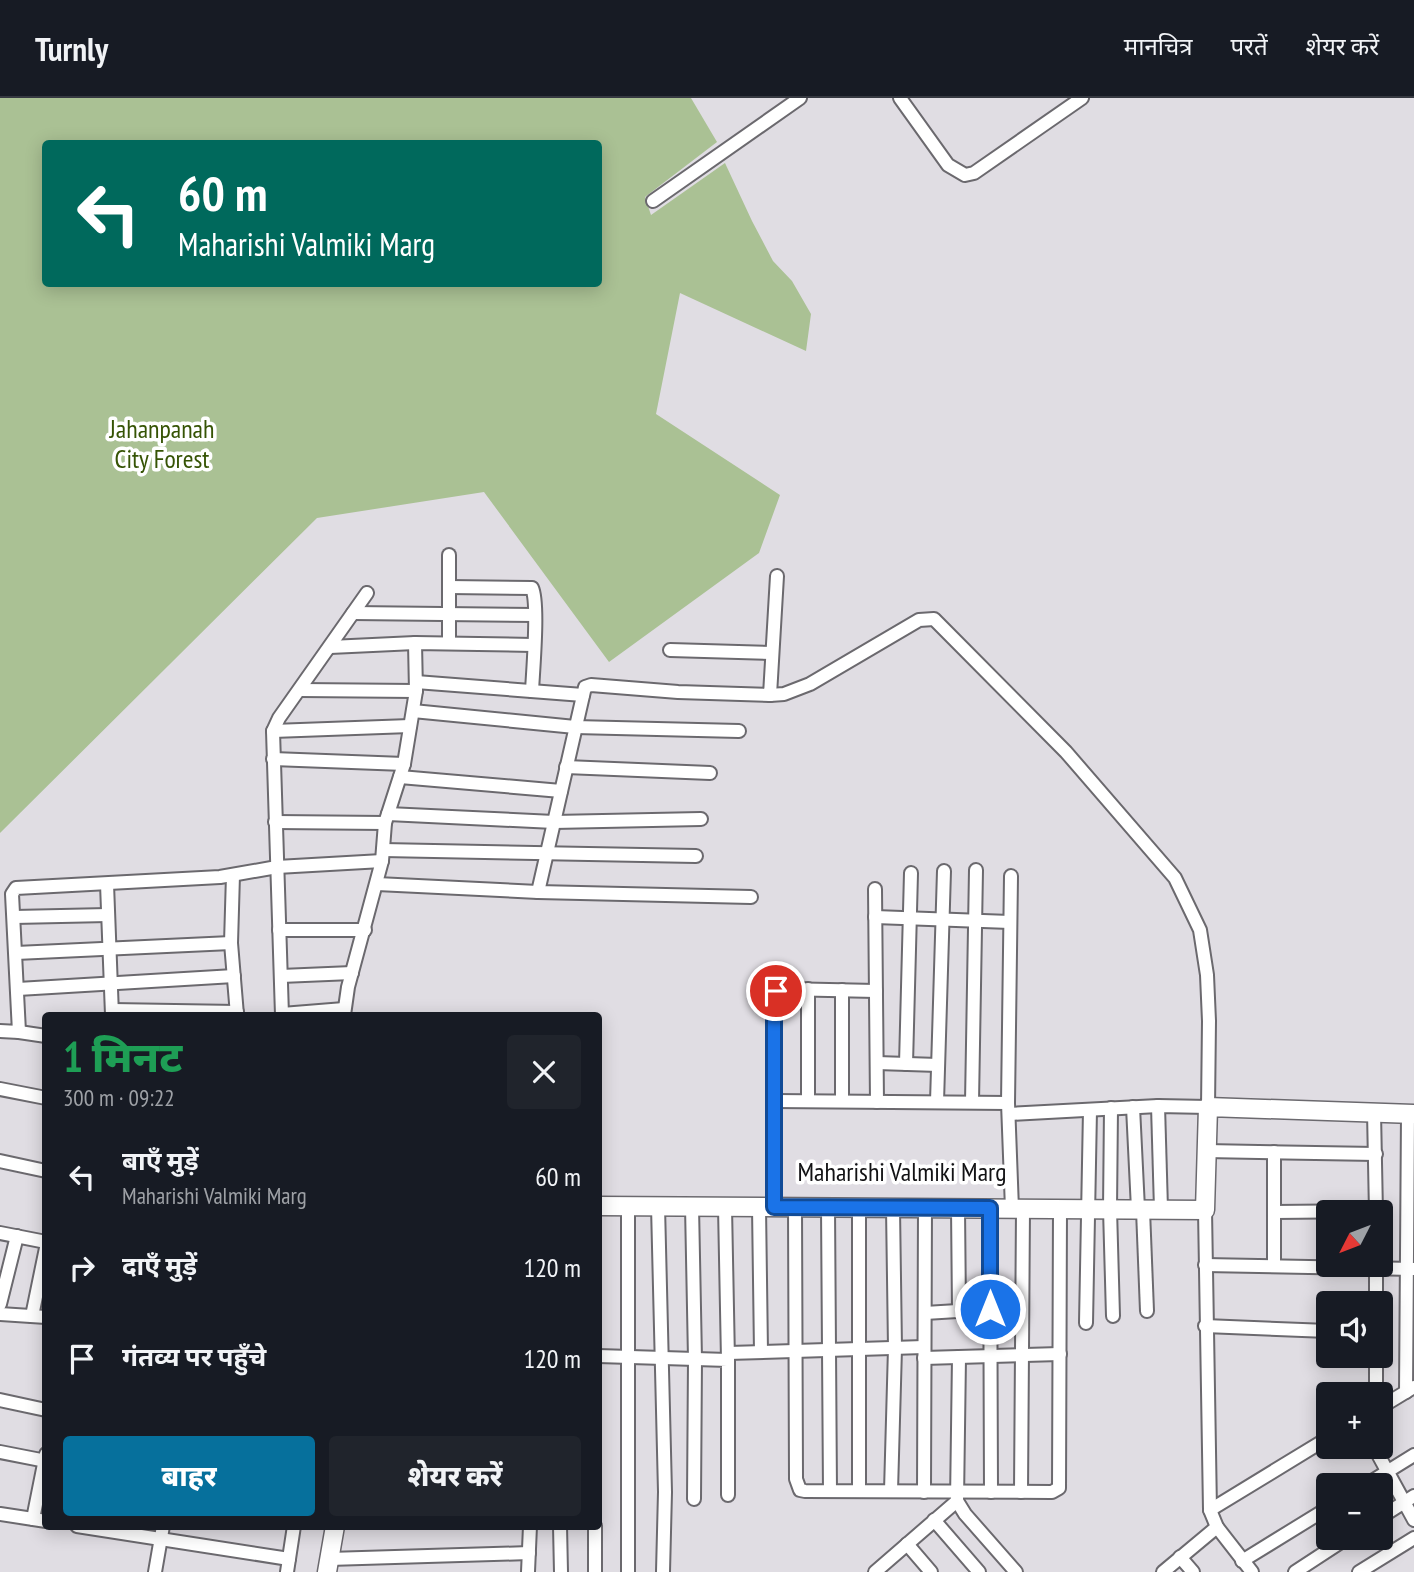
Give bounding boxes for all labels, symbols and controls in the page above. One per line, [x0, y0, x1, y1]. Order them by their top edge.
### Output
text: Turnly [35, 27, 108, 70]
text: मानचित्र [1124, 31, 1192, 62]
text: परतें [1230, 31, 1268, 62]
text: शेयर करें [1306, 31, 1379, 62]
text: 60 m [178, 161, 267, 225]
icon: left [63, 168, 154, 259]
text: Maharishi Valmiki Marg [178, 223, 435, 265]
park label: Jahanpanah City Forest [109, 412, 214, 475]
pin [746, 961, 806, 1021]
icon: arrive [757, 972, 795, 1010]
text: 1 मिनट [63, 1029, 182, 1084]
button: close [507, 1035, 581, 1109]
text: 300 m · 09:22 [63, 1083, 175, 1112]
text: बाएँ मुड़ें [122, 1144, 199, 1177]
street label: Maharishi Valmiki Marg [798, 1155, 1006, 1188]
icon: left [63, 1158, 101, 1196]
text: 60 m [535, 1160, 581, 1193]
text: Maharishi Valmiki Marg [122, 1181, 307, 1210]
north arrow [1316, 1200, 1393, 1278]
map controls [1316, 1200, 1393, 1550]
icon: right [63, 1249, 101, 1287]
text: दाएँ मुड़ें [122, 1249, 197, 1282]
text: 120 m [523, 1251, 581, 1284]
position arrow [953, 1272, 1027, 1346]
button: sound [1316, 1291, 1393, 1368]
icon: arrive [63, 1340, 101, 1378]
text: गंतव्य पर पहुँचे [122, 1340, 266, 1373]
text: 120 m [523, 1342, 581, 1375]
button: + [1316, 1382, 1393, 1459]
button: बाहर [63, 1436, 315, 1516]
button: शेयर करें [329, 1436, 581, 1516]
button: − [1316, 1473, 1393, 1550]

